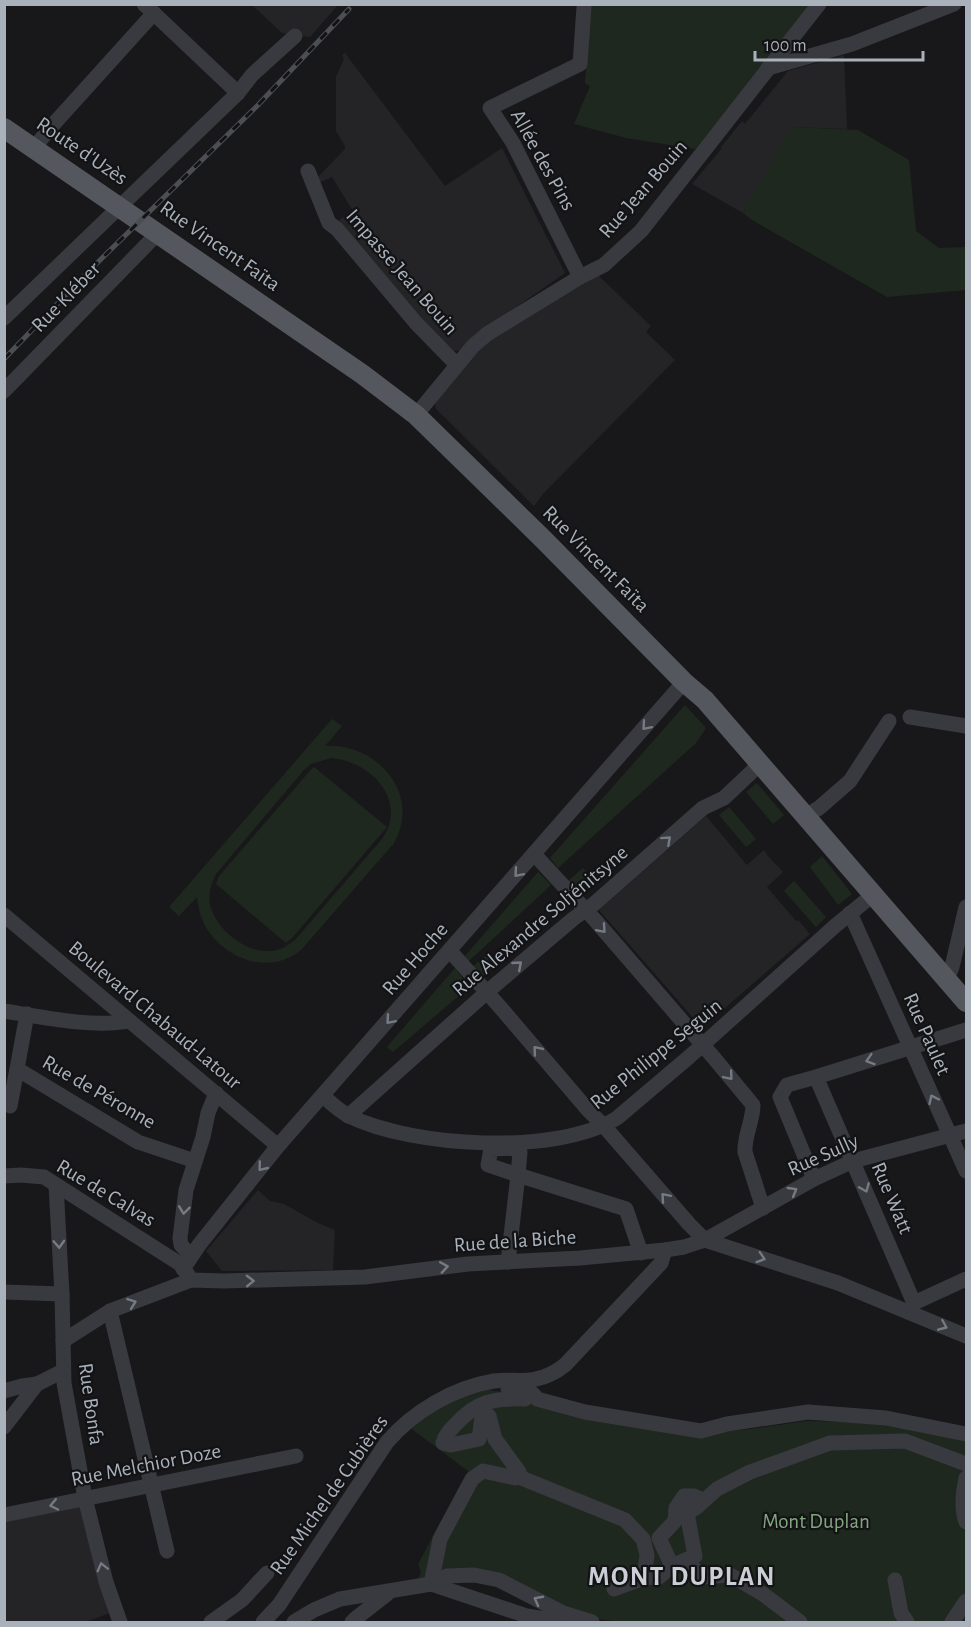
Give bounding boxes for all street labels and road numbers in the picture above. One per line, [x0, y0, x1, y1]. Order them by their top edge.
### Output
street label: Allée des Pins [507, 106, 579, 214]
street label: Route d'Uzès [33, 113, 131, 189]
street label: Rue Jean Bouin [595, 136, 691, 242]
street label: Rue Vincent Faïta [156, 197, 284, 295]
street label: Impasse Jean Bouin [342, 205, 462, 339]
street label: Rue Kléber [28, 258, 105, 336]
street label: Rue Vincent Faïta [539, 502, 654, 617]
street label: Rue Alexandre Soljénitsyne [448, 842, 632, 1000]
street label: Rue Hoche [378, 919, 452, 999]
street label: Boulevard Chabaud-Latour [65, 937, 245, 1093]
street label: Rue Paulet [900, 990, 954, 1078]
street label: Rue Philippe Seguin [586, 995, 726, 1113]
street label: Rue de Péronne [39, 1051, 159, 1133]
street label: Rue Sully [784, 1130, 862, 1180]
street label: Rue de Calvas [53, 1155, 159, 1231]
street label: Rue Watt [868, 1159, 917, 1237]
street label: Rue de la Biche [453, 1226, 577, 1256]
street label: Rue Bonfa [75, 1362, 107, 1447]
street label: Rue Michel de Cubières [266, 1411, 392, 1579]
street label: Rue Melchior Doze [69, 1440, 223, 1490]

